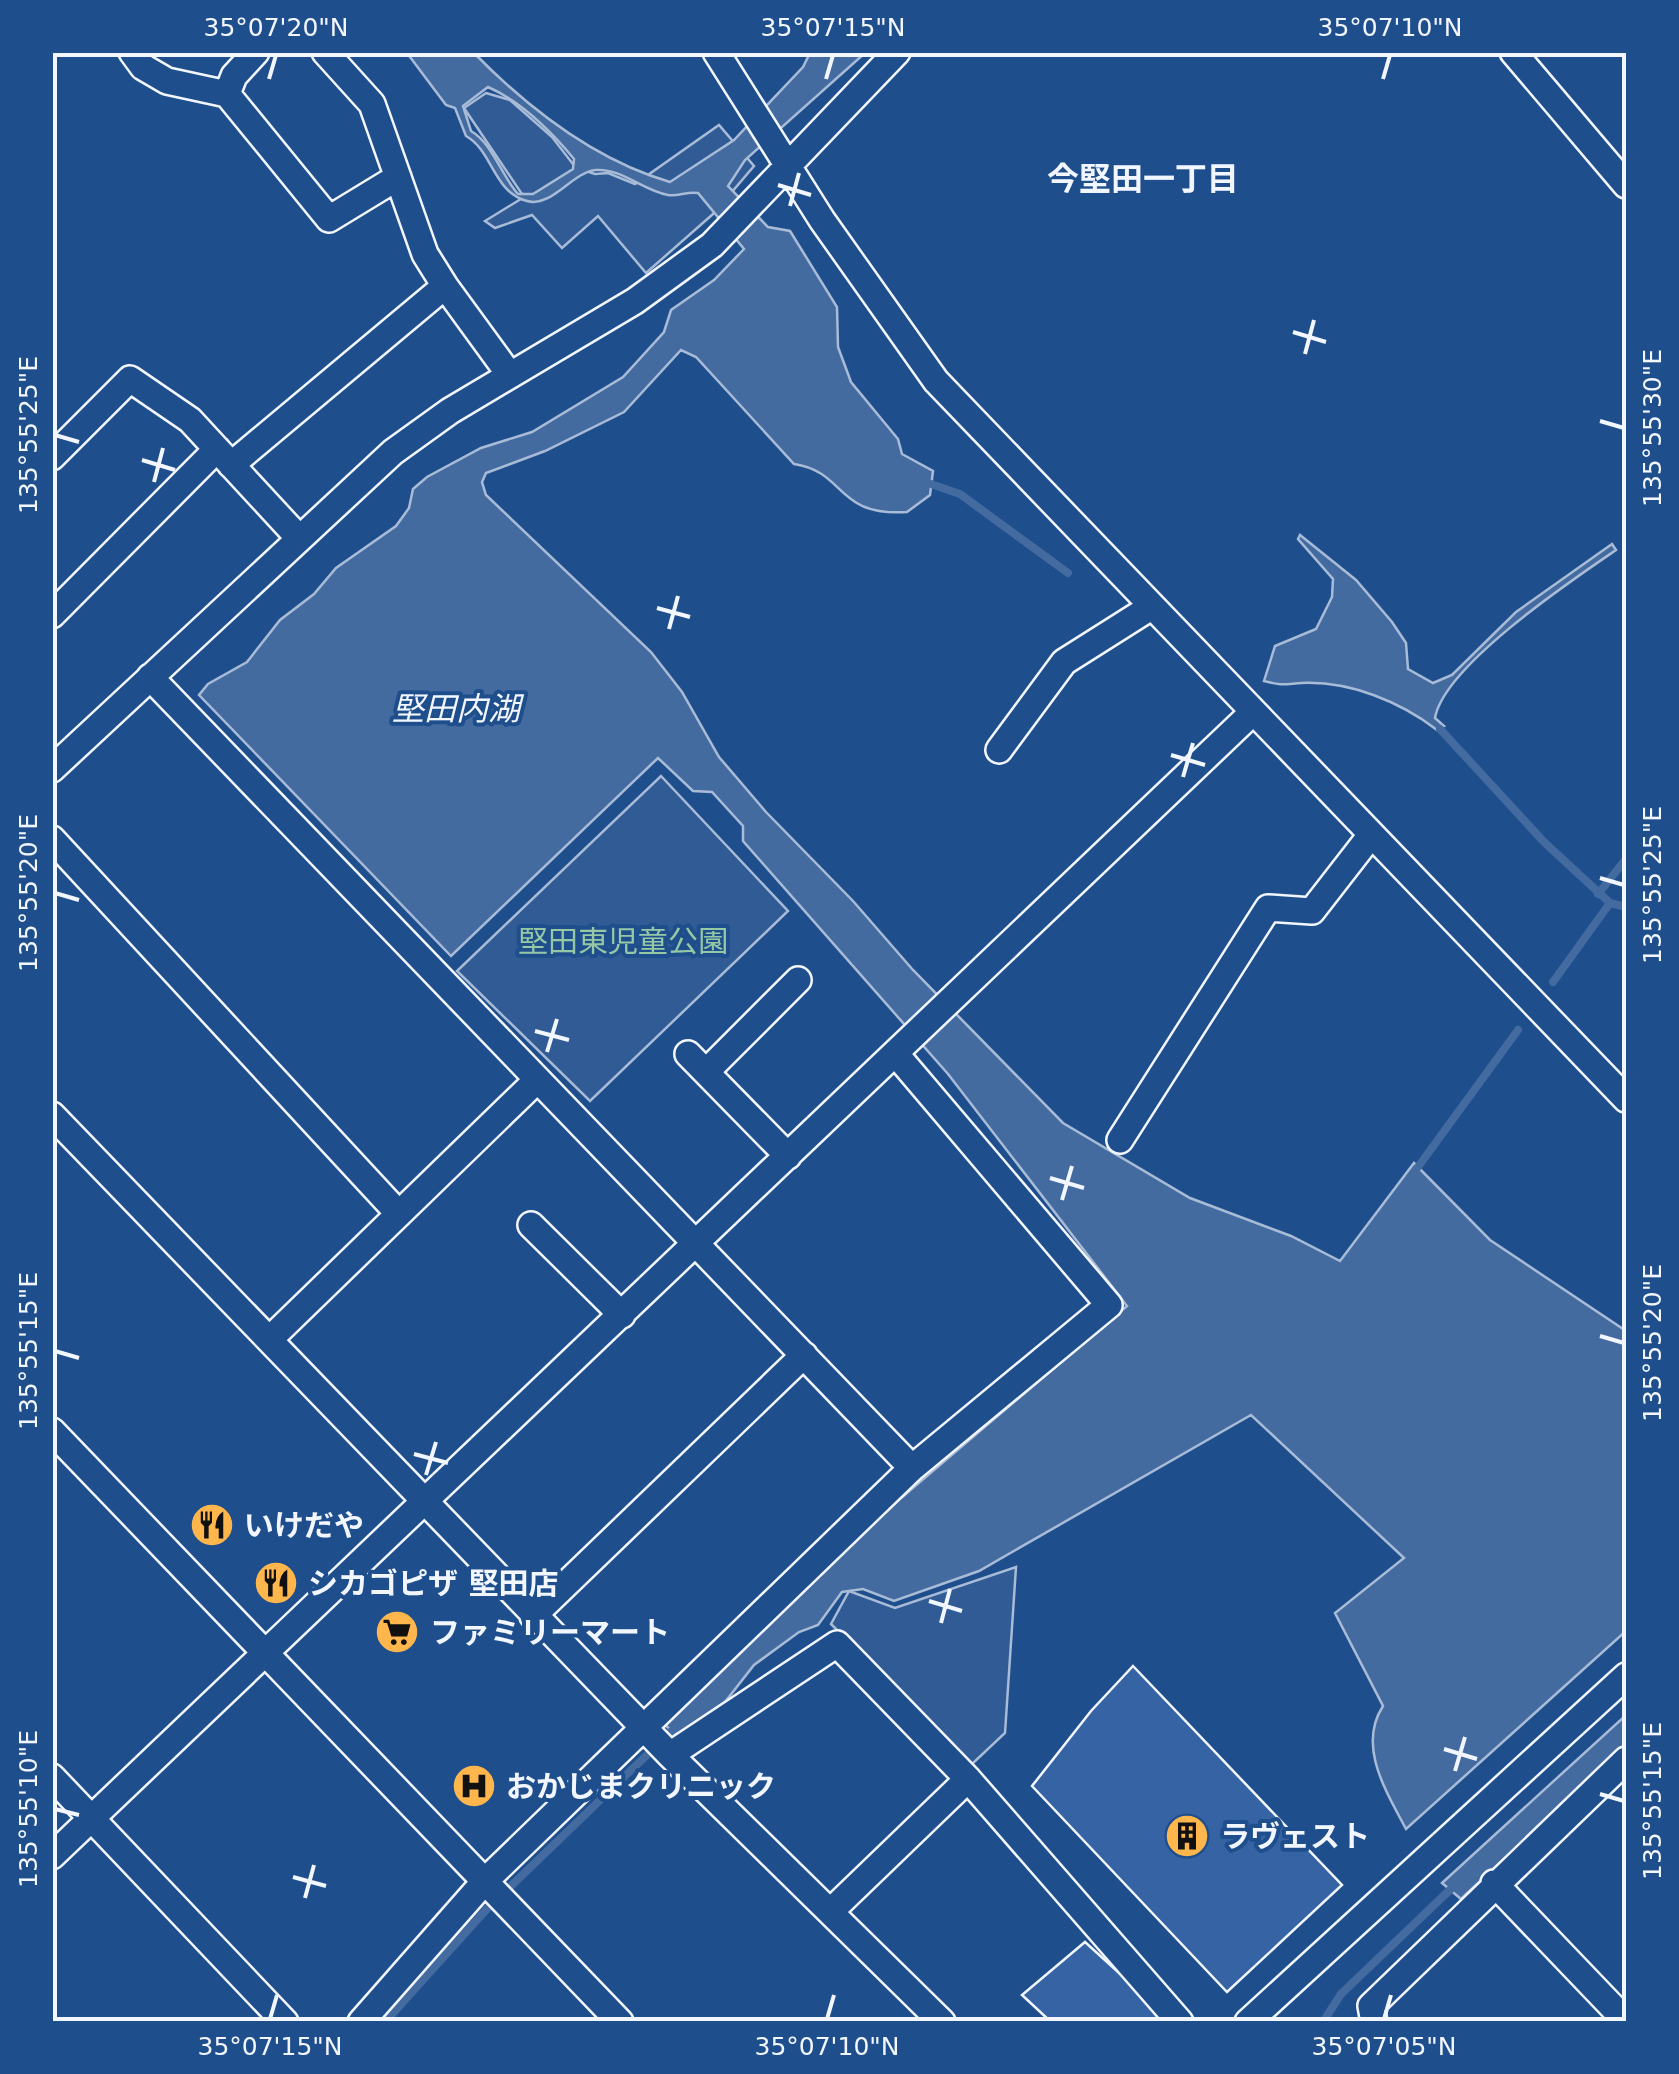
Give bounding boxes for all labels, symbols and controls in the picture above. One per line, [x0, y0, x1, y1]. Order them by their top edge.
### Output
text: 35°07'20"N [203, 13, 349, 42]
text: 35°07'15"N [760, 13, 906, 42]
text: 35°07'10"N [1317, 13, 1463, 42]
district label: 今堅田一丁目 [1047, 160, 1239, 198]
text: 135°55'30"E [1638, 349, 1667, 507]
text: 135°55'25"E [14, 356, 43, 514]
water label: 堅田内湖 [392, 690, 525, 728]
text: 135°55'25"E [1638, 806, 1667, 964]
text: 135°55'20"E [14, 814, 43, 972]
park label: 堅田東児童公園 [518, 924, 728, 959]
text: 135°55'20"E [1638, 1264, 1667, 1422]
text: 135°55'15"E [14, 1272, 43, 1430]
restaurant icon: いけだや [189, 1502, 235, 1548]
place label: いけだや [244, 1508, 364, 1543]
restaurant icon: シカゴピザ 堅田店 [253, 1560, 299, 1606]
place label: シカゴピザ 堅田店 [308, 1566, 558, 1601]
supermarket icon: ファミリーマート [374, 1609, 420, 1655]
place label: ファミリーマート [430, 1615, 670, 1650]
text: 135°55'15"E [1638, 1722, 1667, 1880]
text: 135°55'10"E [14, 1730, 43, 1888]
hospital icon: おかじまクリニック [451, 1763, 497, 1809]
place label: おかじまクリニック [506, 1769, 776, 1804]
building icon: ラヴェスト [1164, 1813, 1210, 1859]
place label: ラヴェスト [1220, 1819, 1370, 1854]
text: 35°07'15"N [197, 2032, 343, 2061]
text: 35°07'10"N [754, 2032, 900, 2061]
text: 35°07'05"N [1311, 2032, 1457, 2061]

